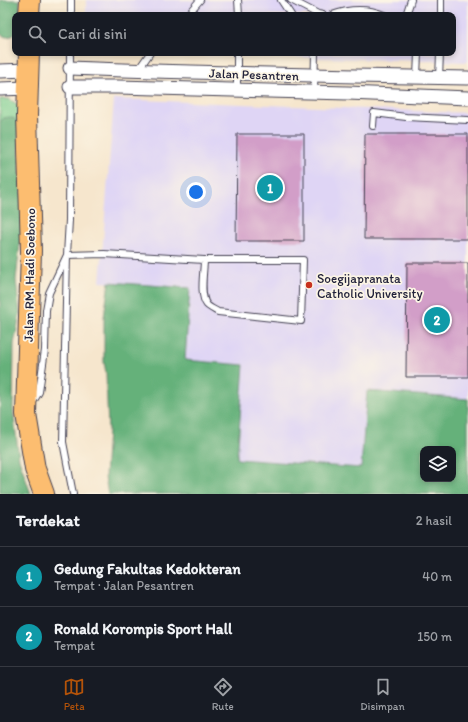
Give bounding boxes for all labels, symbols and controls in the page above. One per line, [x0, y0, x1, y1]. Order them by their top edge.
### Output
search box [12, 12, 456, 56]
icon: search [26, 23, 48, 45]
text: Cari di sini [58, 25, 127, 43]
street label: Jalan Pesantren [209, 65, 300, 84]
pin: 1 [257, 173, 283, 203]
your location [186, 182, 206, 202]
street label: Jalan RM. Hadi Soebono [21, 208, 38, 342]
place label: Soegijapranata Catholic University [317, 271, 423, 301]
marker: Soegijapranata Catholic University [304, 280, 314, 290]
pin: 2 [424, 305, 450, 335]
map controls [420, 446, 456, 482]
button: layers [420, 446, 456, 482]
text: Terdekat [16, 510, 80, 530]
text: 2 hasil [416, 513, 452, 528]
text: Gedung Fakultas Kedokteran [54, 560, 241, 578]
text: 1 [26, 569, 32, 584]
text: 40 m [422, 569, 452, 584]
text: Tempat · Jalan Pesantren [54, 578, 194, 593]
text: Ronald Korompis Sport Hall [54, 620, 232, 638]
text: 2 [26, 629, 32, 644]
text: 150 m [417, 629, 452, 644]
text: Tempat [54, 638, 95, 653]
tab: Peta [63, 676, 85, 713]
tab: Rute [212, 676, 234, 713]
tab: Disimpan [360, 676, 405, 713]

